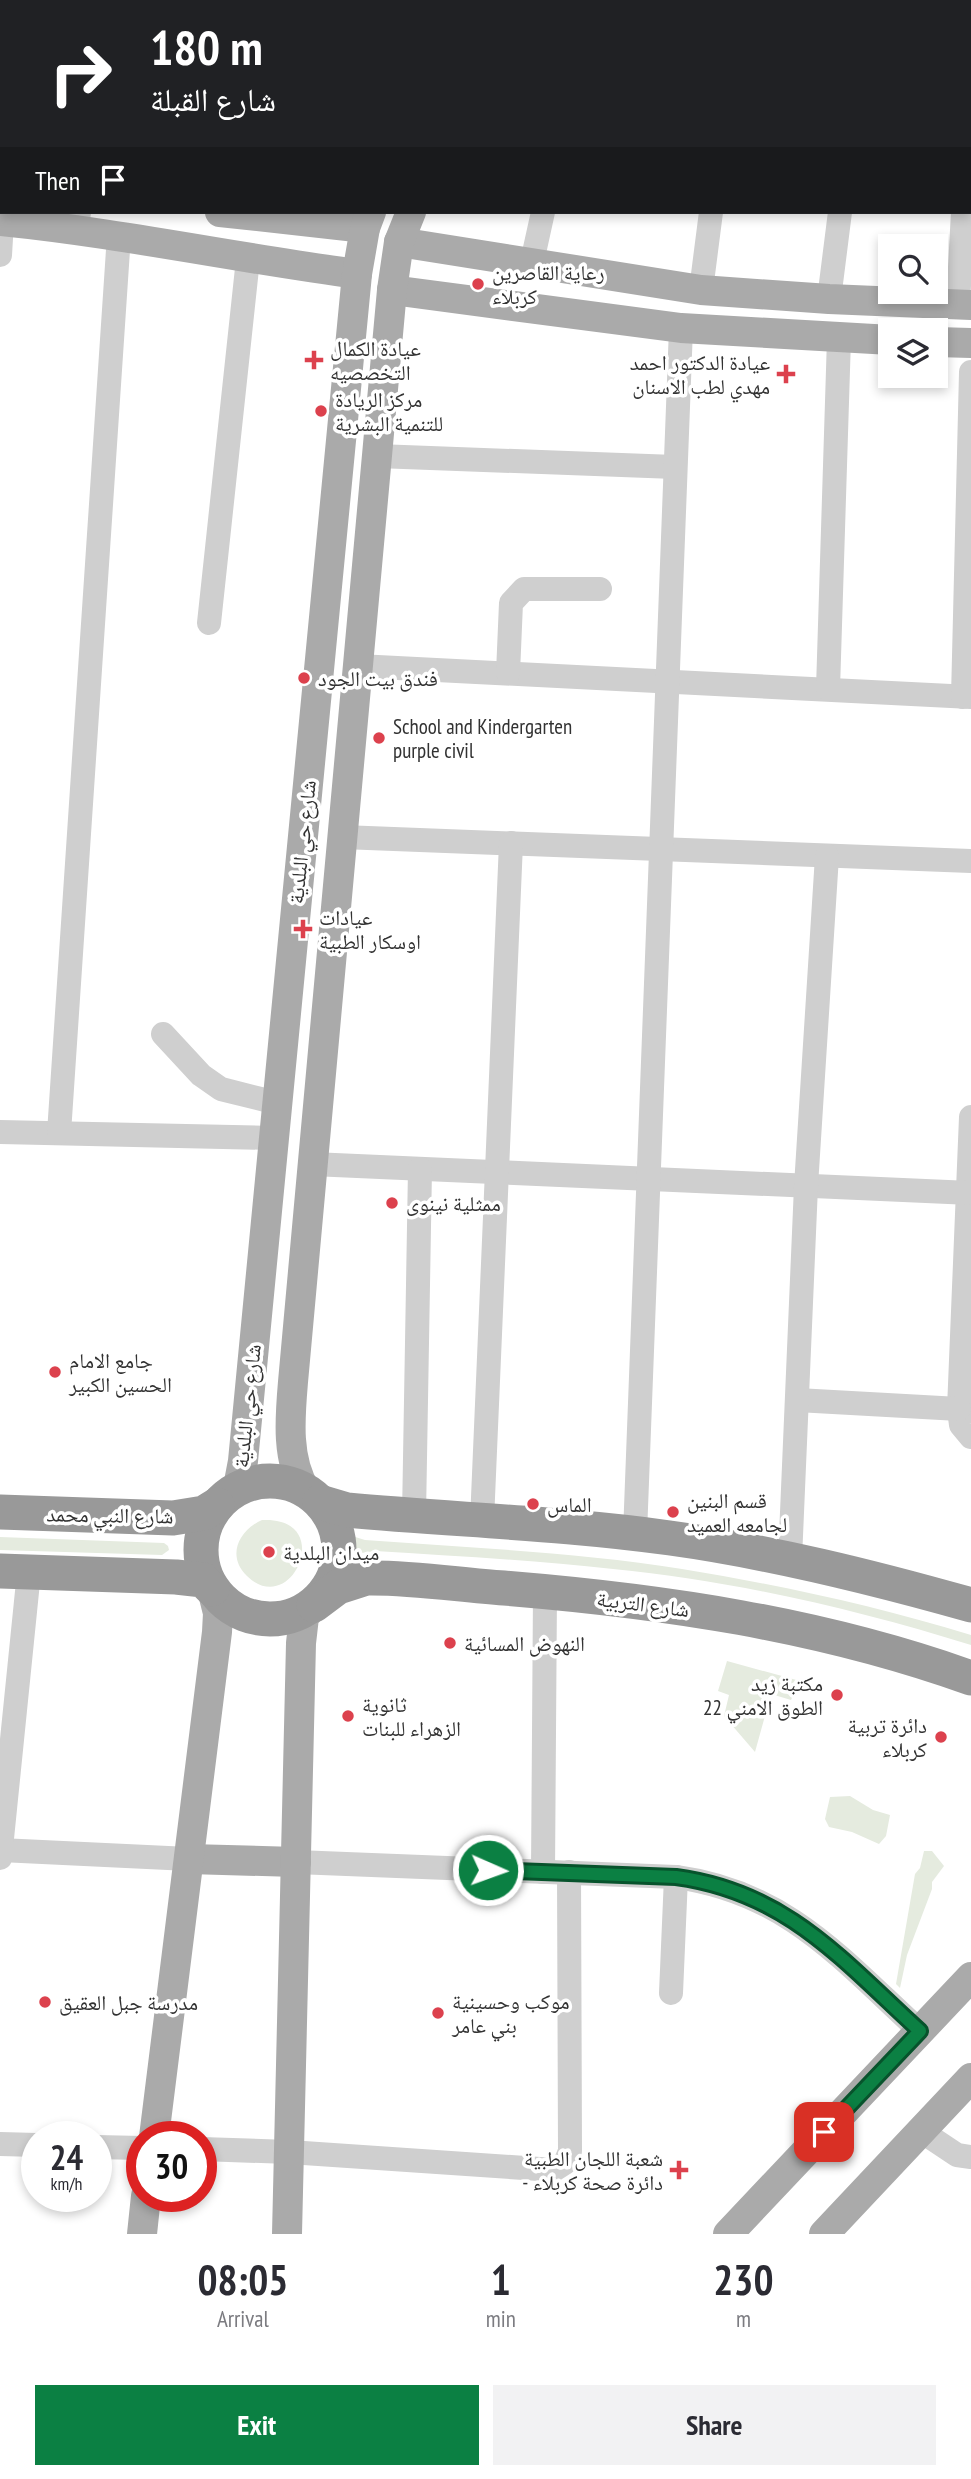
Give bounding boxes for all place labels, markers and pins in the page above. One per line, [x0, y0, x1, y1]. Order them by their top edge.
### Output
place label: رعاية القاصرين كربلاء [492, 259, 605, 310]
marker: رعاية القاصرين كربلاء [470, 276, 486, 292]
place label: عيادة الكمال التخصصيه [330, 335, 421, 386]
place label: عيادة الدكتور احمد مهدي لطب الاسنان [630, 349, 770, 403]
marker: عيادة الكمال التخصصيه [304, 350, 324, 370]
marker: عيادة الدكتور احمد مهدي لطب الاسنان [776, 364, 796, 384]
place label: مركز الريادة للتنمية البشرية [335, 386, 443, 437]
marker: مركز الريادة للتنمية البشرية [313, 403, 329, 419]
place label: فندق بيت الجود [318, 665, 438, 692]
marker: فندق بيت الجود [296, 670, 312, 686]
place label: School and Kindergarten purple civil [393, 713, 572, 764]
marker: School and Kindergarten purple civil [371, 730, 387, 746]
place label: عيادات اوسكار الطبية [319, 904, 421, 955]
marker: عيادات اوسكار الطبية [293, 919, 313, 939]
place label: ممثلية نينوى [406, 1190, 501, 1217]
marker: ممثلية نينوى [384, 1195, 400, 1211]
place label: جامع الامام الحسين الكبير [68, 1347, 172, 1398]
marker: جامع الامام الحسين الكبير [47, 1364, 63, 1380]
place label: قسم البنين لجامعه العميد [687, 1487, 787, 1538]
place label: الماس [547, 1491, 592, 1518]
marker: الماس [525, 1496, 541, 1512]
marker: قسم البنين لجامعه العميد [665, 1504, 681, 1520]
place label: ميدان البلدية [283, 1539, 379, 1566]
marker: ميدان البلدية [261, 1544, 277, 1560]
place label: النهوض المسائية [464, 1630, 585, 1657]
marker: النهوض المسائية [442, 1635, 458, 1651]
place label: مكتبة زيد الطوق الامني 22 [703, 1670, 823, 1724]
marker: مكتبة زيد الطوق الامني 22 [829, 1687, 845, 1703]
place label: ثانوية الزهراء للبنات [362, 1691, 461, 1742]
marker: ثانوية الزهراء للبنات [340, 1708, 356, 1724]
place label: دائرة تربية كربلاء [848, 1712, 927, 1763]
marker: دائرة تربية كربلاء [933, 1729, 949, 1745]
place label: موكب وحسينية بني عامر [451, 1988, 570, 2042]
place label: مدرسة جبل العقيق [59, 1989, 198, 2016]
marker: مدرسة جبل العقيق [37, 1994, 53, 2010]
marker: موكب وحسينية بني عامر [430, 2005, 446, 2021]
pin [794, 2102, 854, 2162]
place label: شعبة اللجان الطبية - دائرة صحة كربلاء [522, 2145, 663, 2196]
marker: شعبة اللجان الطبية - دائرة صحة كربلاء [669, 2160, 689, 2180]

